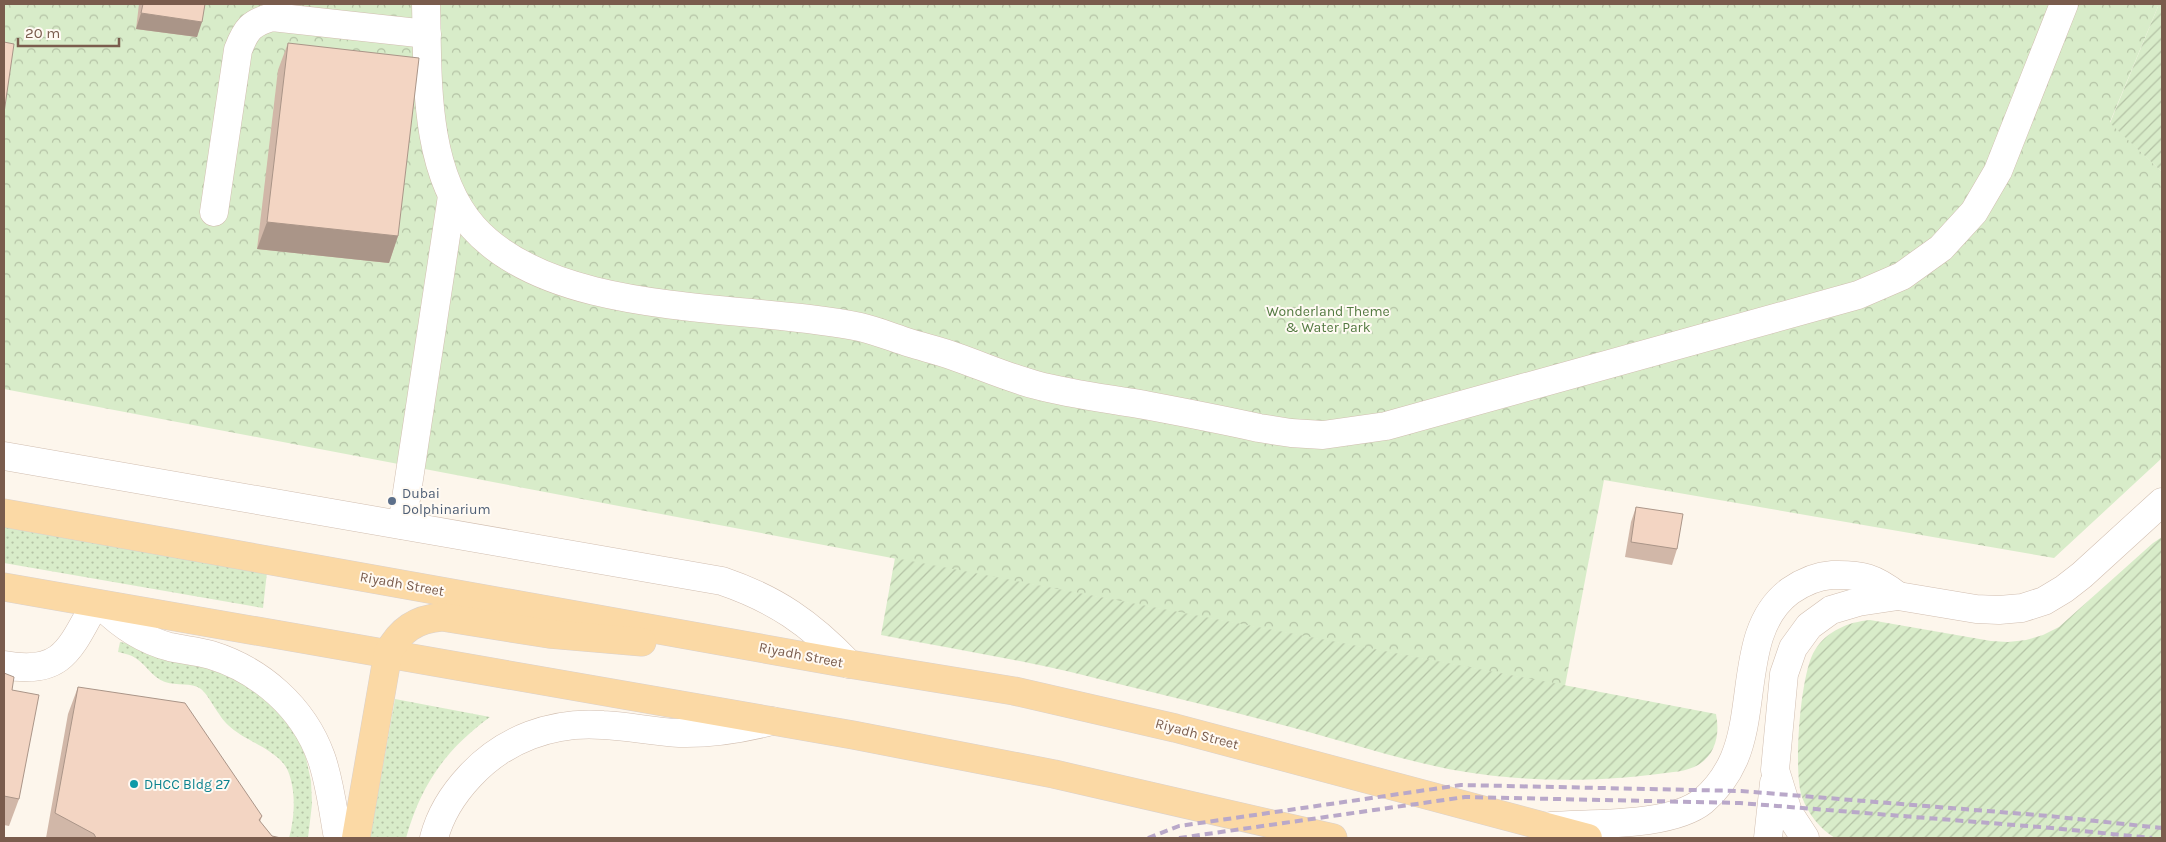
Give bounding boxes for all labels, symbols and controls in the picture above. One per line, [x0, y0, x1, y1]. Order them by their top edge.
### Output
scale bar [18, 15, 119, 47]
text: 20 m [25, 24, 60, 42]
park label: Wonderland Theme & Water Park [1266, 303, 1390, 336]
place label: Dubai Dolphinarium [402, 485, 491, 518]
marker: Dubai Dolphinarium [386, 495, 398, 507]
street label: Riyadh Street [358, 568, 446, 600]
street label: Riyadh Street [757, 639, 845, 671]
street label: Riyadh Street [1154, 715, 1240, 753]
place label: DHCC Bldg 27 [144, 776, 230, 793]
marker: DHCC Bldg 27 [128, 778, 140, 790]

